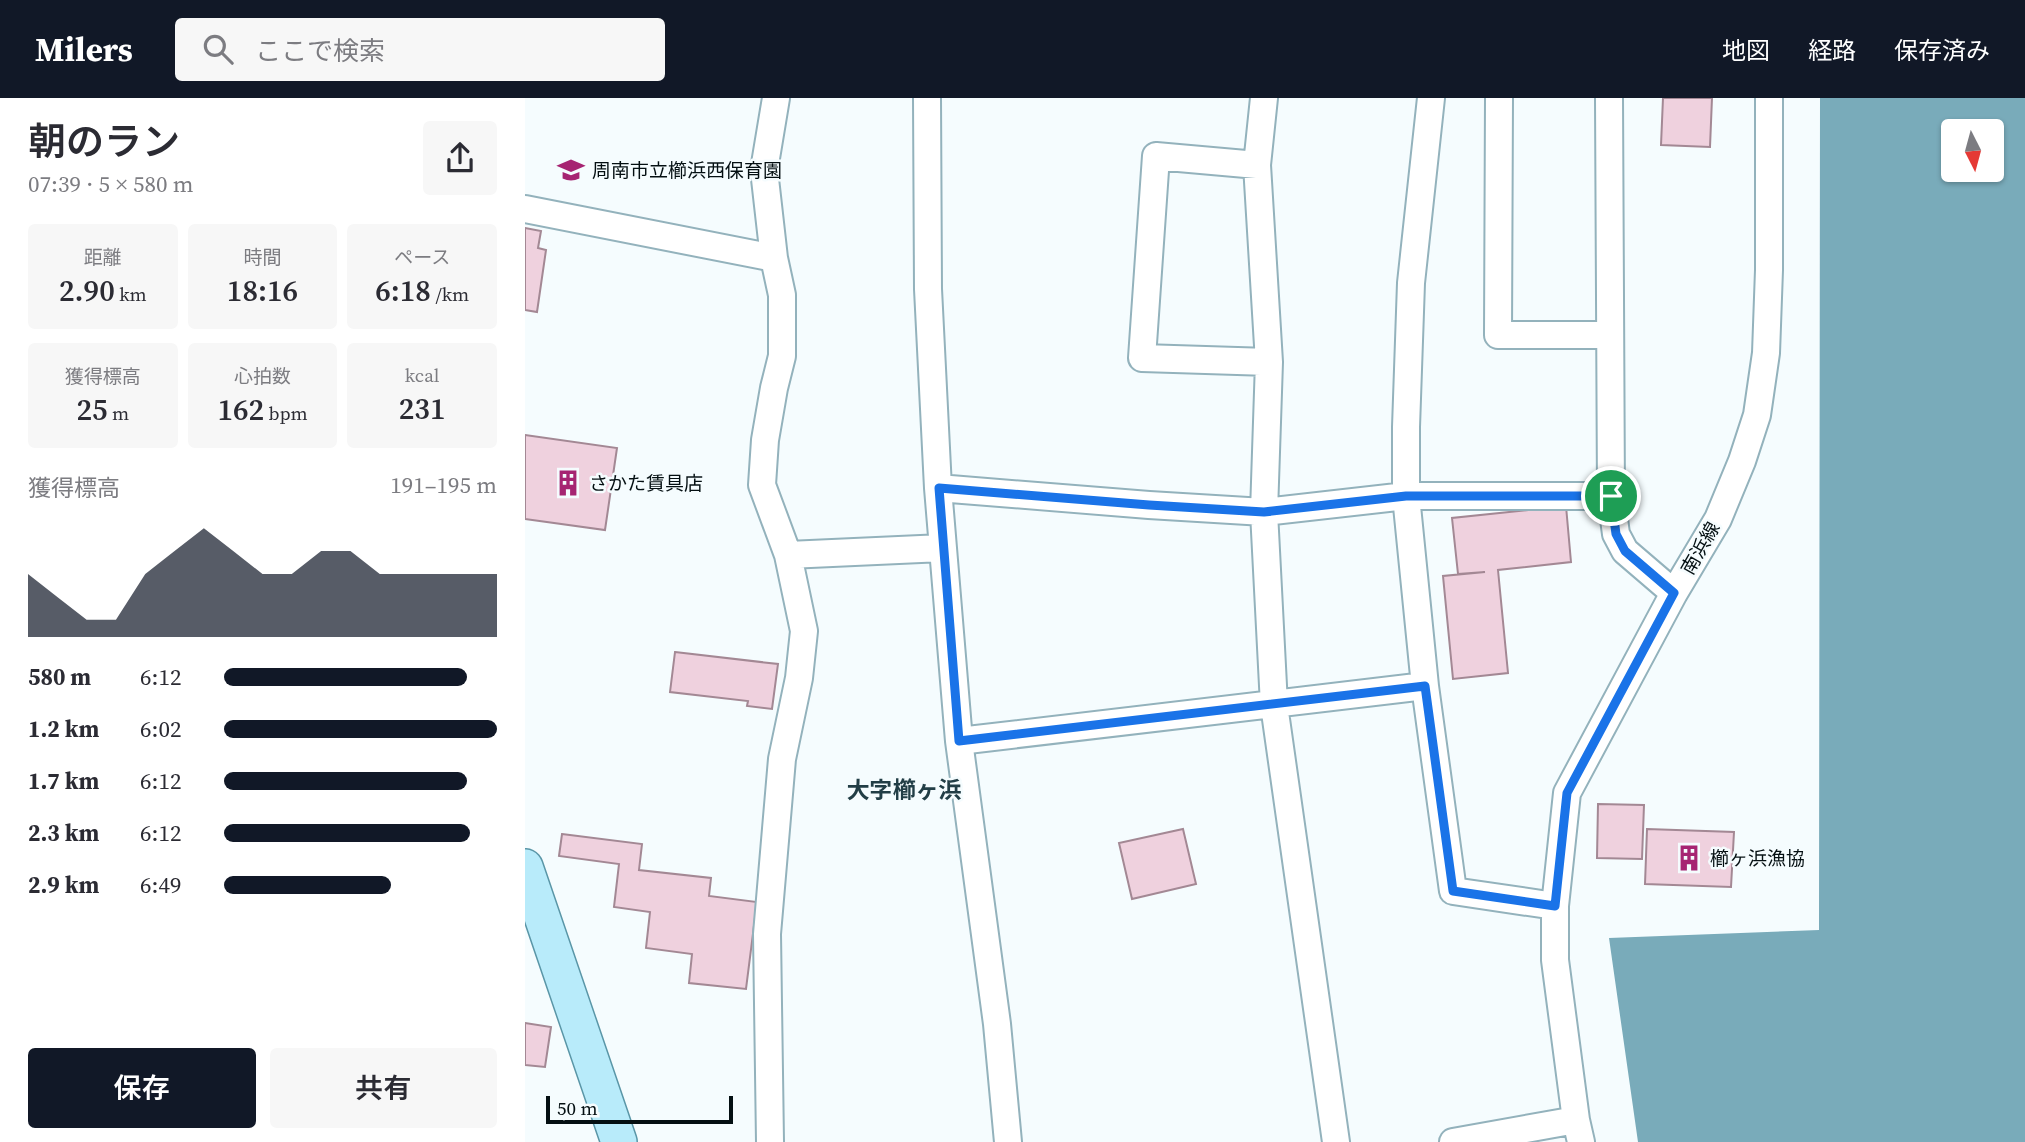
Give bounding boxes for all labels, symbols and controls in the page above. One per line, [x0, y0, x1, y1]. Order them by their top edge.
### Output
search box [175, 18, 665, 81]
text: Milers [35, 27, 133, 72]
icon: search [199, 30, 237, 68]
text: ここで検索 [255, 33, 385, 69]
text: 地図 [1722, 34, 1770, 67]
text: 経路 [1808, 34, 1856, 67]
text: 保存済み [1894, 34, 1990, 67]
text: 朝のラン [28, 116, 180, 168]
north arrow [1941, 119, 2004, 182]
map controls [1941, 119, 2004, 182]
button: share [423, 121, 497, 195]
school or university icon: 周南市立櫛浜西保育園 [556, 155, 586, 185]
place label: 周南市立櫛浜西保育園 [592, 157, 782, 183]
text: 07:39 · 5 × 580 m [28, 168, 194, 200]
text: 距離 [84, 244, 122, 270]
text: 時間 [243, 244, 282, 270]
text: ペース [394, 244, 450, 270]
text: 2.90 [59, 270, 115, 311]
text: 18:16 [227, 270, 298, 311]
text: 6:18 [375, 270, 431, 311]
text: km [115, 281, 147, 307]
text: /km [431, 281, 469, 307]
text: kcal [405, 362, 439, 388]
text: 獲得標高 [65, 363, 141, 389]
text: 心拍数 [234, 363, 291, 389]
text: 231 [399, 388, 446, 429]
text: 25 [76, 389, 108, 430]
text: 162 [217, 389, 264, 430]
text: m [108, 400, 129, 426]
text: bpm [264, 400, 308, 426]
pin [1581, 466, 1641, 526]
building icon: さかた賃具店 [553, 468, 583, 498]
text: 191–195 m [390, 469, 497, 501]
place label: さかた賃具店 [589, 470, 703, 496]
text: 獲得標高 [28, 472, 120, 504]
icon: arrive [1592, 477, 1630, 515]
street label: 南浜線 [1674, 517, 1726, 579]
text: 580 m [28, 661, 91, 693]
text: 6:12 [140, 661, 181, 693]
text: 1.2 km [28, 713, 99, 745]
text: 6:02 [140, 713, 181, 745]
text: 1.7 km [28, 765, 99, 797]
text: 6:12 [140, 765, 181, 797]
district label: 大字櫛ヶ浜 [847, 774, 962, 806]
text: 2.3 km [28, 817, 99, 849]
text: 6:12 [140, 817, 181, 849]
building icon: 櫛ヶ浜漁協 [1674, 843, 1704, 873]
place label: 櫛ヶ浜漁協 [1710, 845, 1805, 871]
text: 2.9 km [28, 869, 99, 901]
text: 6:49 [140, 869, 181, 901]
button: 保存 [28, 1048, 256, 1128]
button: 共有 [270, 1048, 497, 1128]
scale bar [546, 1093, 733, 1125]
text: 50 m [557, 1095, 598, 1121]

